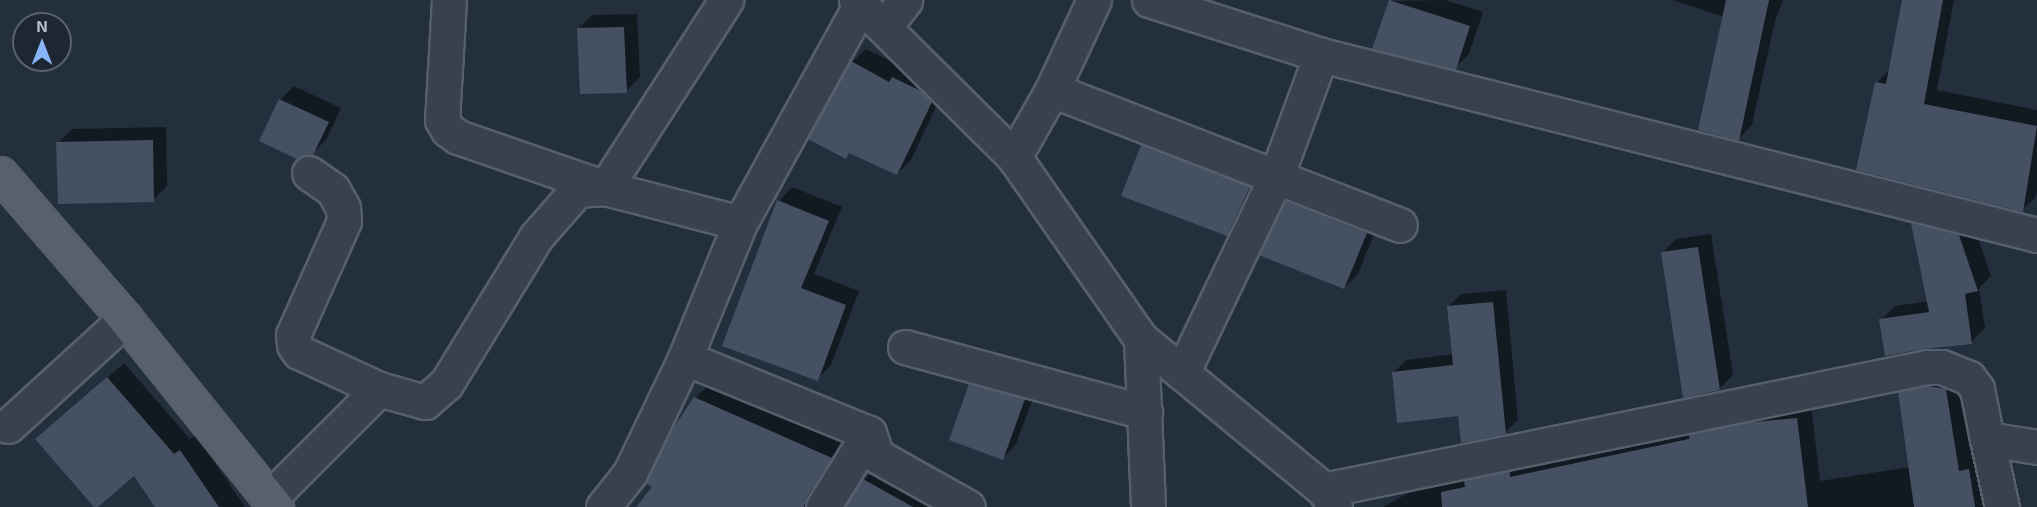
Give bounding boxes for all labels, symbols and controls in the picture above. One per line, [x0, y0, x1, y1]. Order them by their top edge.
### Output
north arrow [12, 12, 72, 72]
text: N [36, 16, 48, 35]

